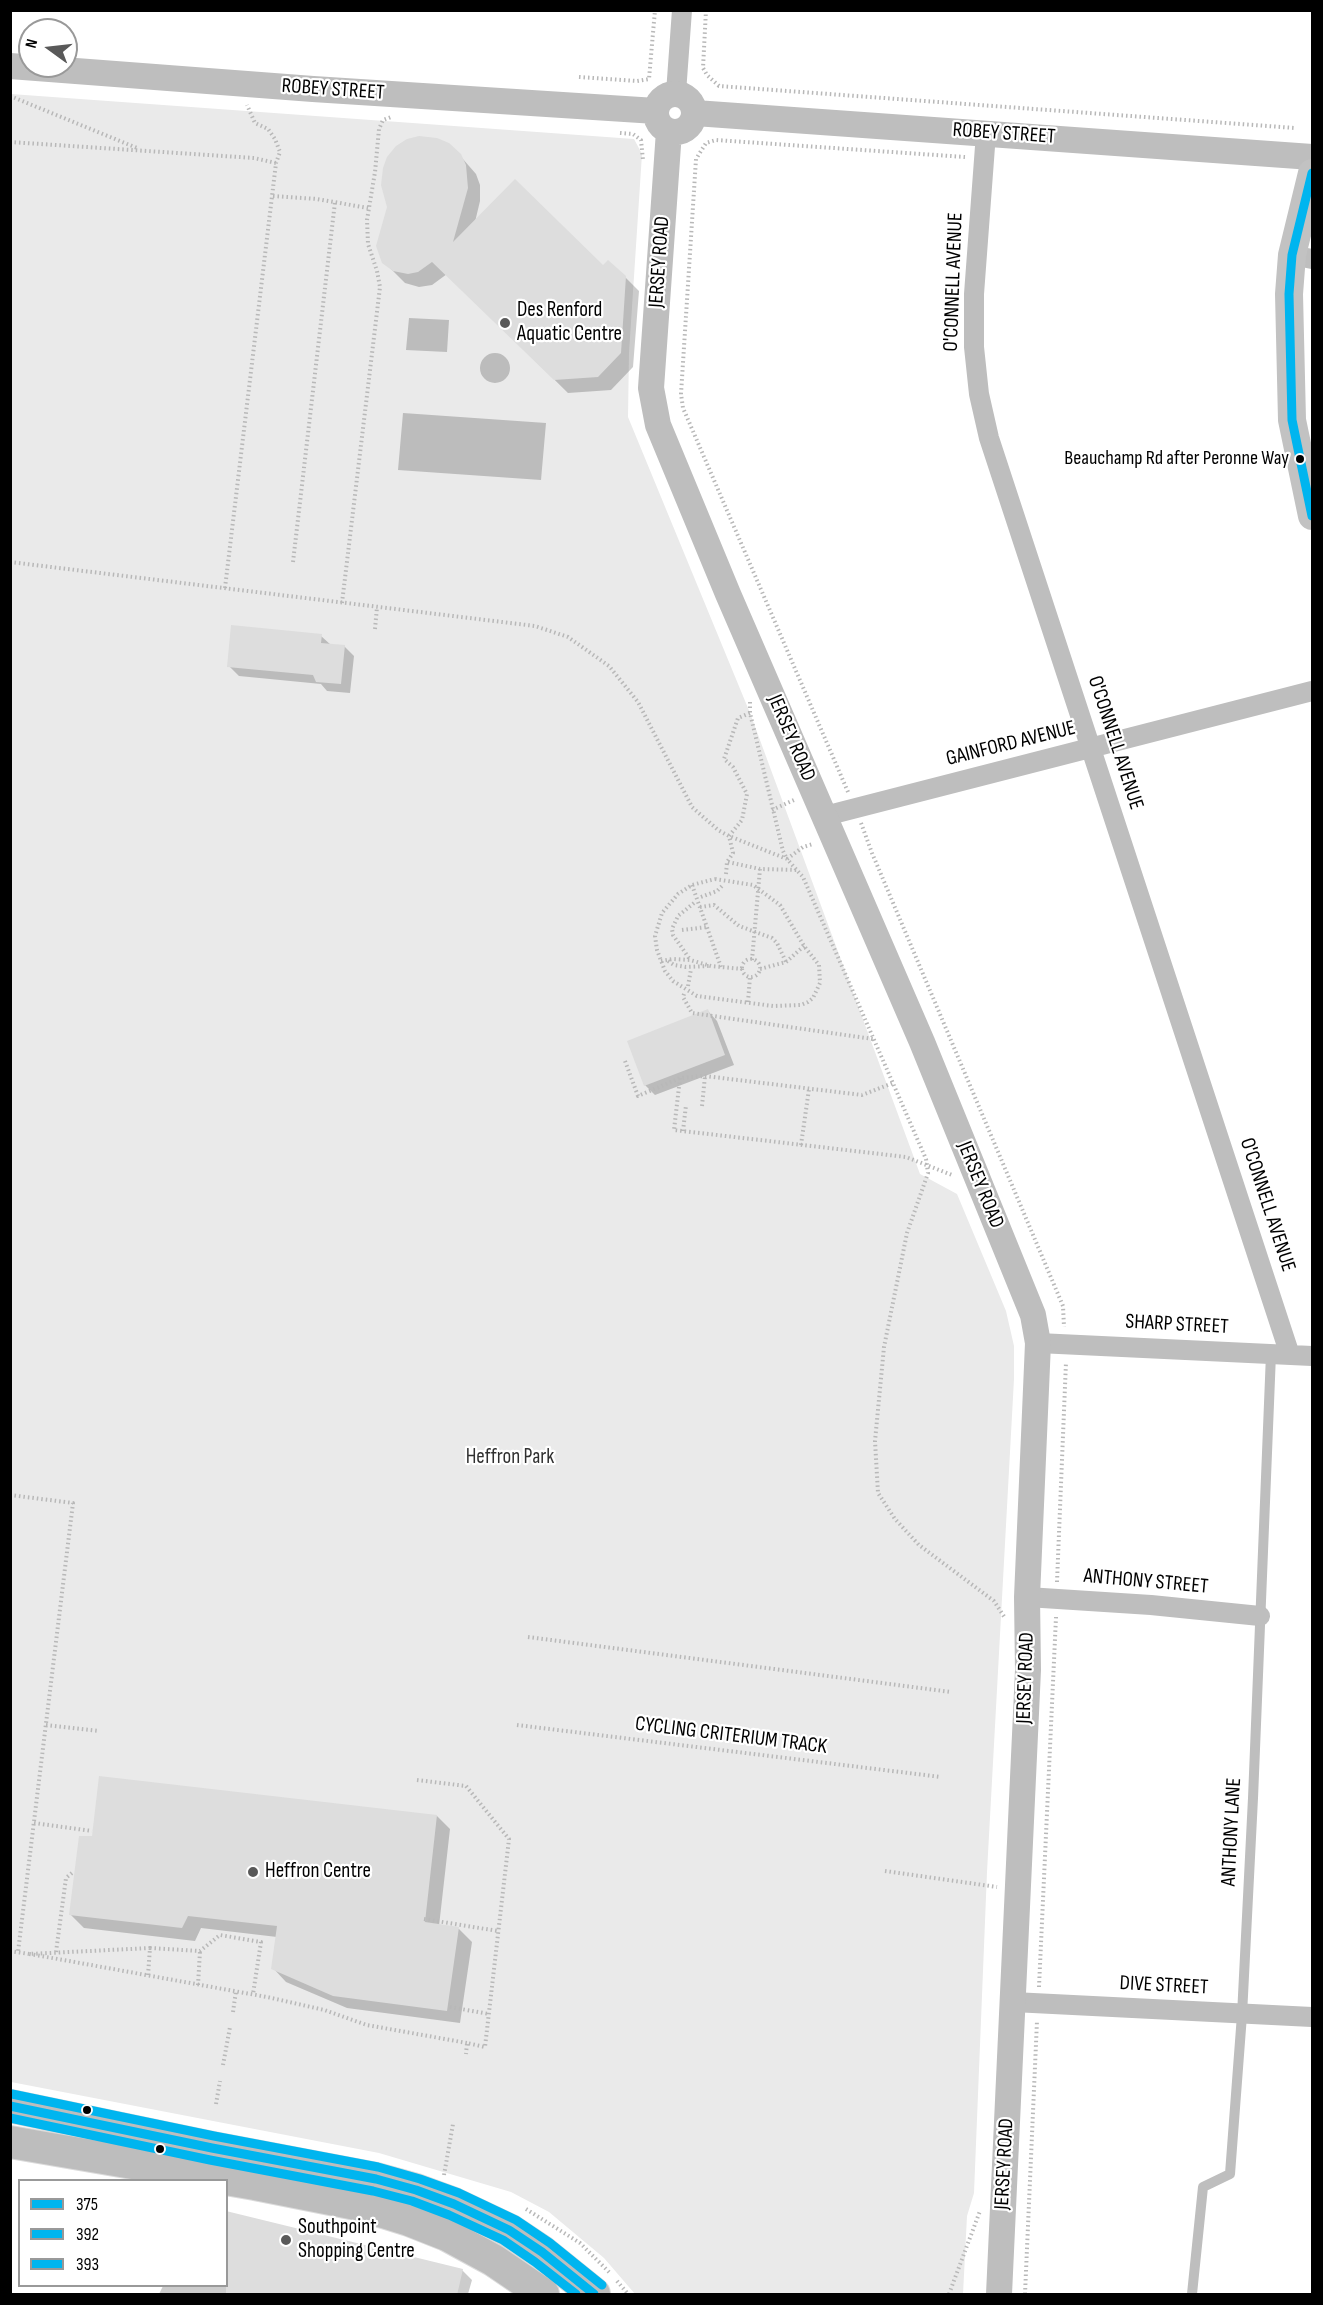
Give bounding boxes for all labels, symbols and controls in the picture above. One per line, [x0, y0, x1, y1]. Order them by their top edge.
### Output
north arrow [18, 18, 78, 78]
text: N [22, 37, 42, 50]
street label: ROBEY STREET [281, 74, 385, 106]
street label: ROBEY STREET [952, 118, 1056, 150]
street label: O'CONNELL AVENUE [939, 212, 969, 352]
street label: JERSEY ROAD [644, 215, 676, 309]
place label: Des Renford Aquatic Centre [517, 298, 622, 348]
marker: Des Renford Aquatic Centre [498, 316, 512, 330]
place label: Beauchamp Rd after Peronne Way [1064, 447, 1289, 471]
marker: Beauchamp Rd after Peronne Way [1294, 453, 1306, 465]
street label: O'CONNELL AVENUE [1082, 673, 1148, 813]
street label: JERSEY ROAD [762, 691, 820, 785]
street label: GAINFORD AVENUE [944, 716, 1078, 772]
street label: O'CONNELL AVENUE [1234, 1135, 1300, 1275]
street label: JERSEY ROAD [951, 1138, 1009, 1232]
street label: SHARP STREET [1125, 1310, 1229, 1340]
park label: Heffron Park [466, 1445, 554, 1471]
street label: ANTHONY STREET [1083, 1564, 1209, 1600]
street label: JERSEY ROAD [1012, 1632, 1040, 1724]
street label: CYCLING CRITERIUM TRACK [634, 1712, 828, 1760]
street label: ANTHONY LANE [1217, 1777, 1247, 1887]
place label: Heffron Centre [265, 1859, 371, 1885]
marker: Heffron Centre [246, 1865, 260, 1879]
street label: DIVE STREET [1119, 1971, 1209, 2001]
unlabelled marker [81, 2104, 93, 2116]
street label: JERSEY ROAD [990, 2118, 1020, 2210]
unlabelled marker [154, 2143, 166, 2155]
legend [18, 2179, 228, 2287]
text: 375 [76, 2194, 98, 2215]
place label: Southpoint Shopping Centre [298, 2215, 415, 2265]
text: 392 [76, 2224, 99, 2245]
marker: Southpoint Shopping Centre [279, 2233, 293, 2247]
text: 393 [76, 2254, 99, 2275]

